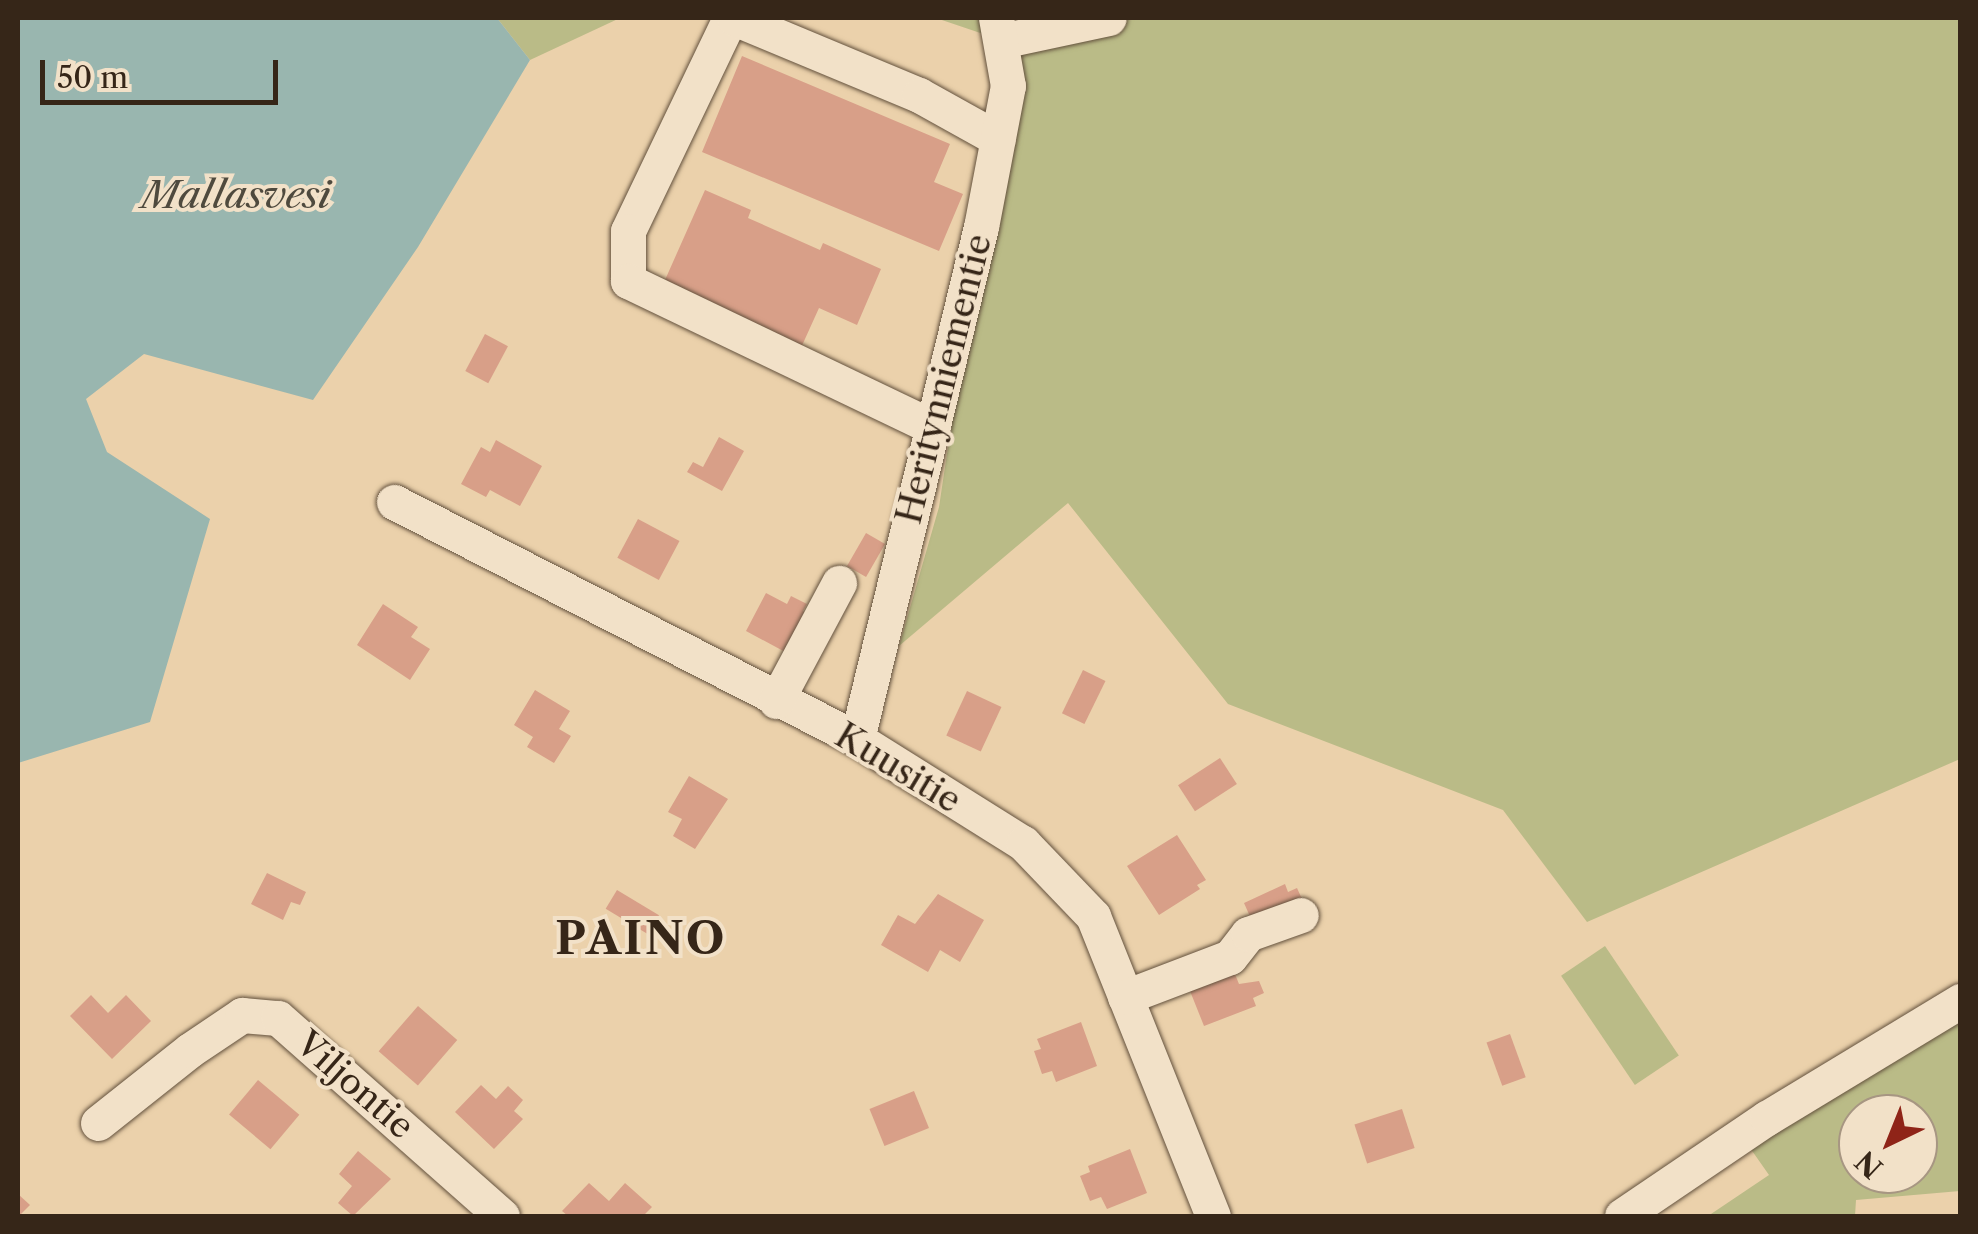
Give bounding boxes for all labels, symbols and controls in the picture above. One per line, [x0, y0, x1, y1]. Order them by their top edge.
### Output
scale bar [45, 40, 282, 102]
text: 50 m [57, 59, 128, 96]
water label: Mallasvesi [141, 172, 331, 218]
street label: Heritynniementie [888, 230, 1000, 528]
street label: Kuusitie [828, 714, 968, 822]
district label: PAINO [555, 912, 727, 966]
street label: Viljontie [288, 1022, 422, 1148]
north arrow [1838, 1094, 1938, 1194]
text: N [1848, 1144, 1889, 1185]

